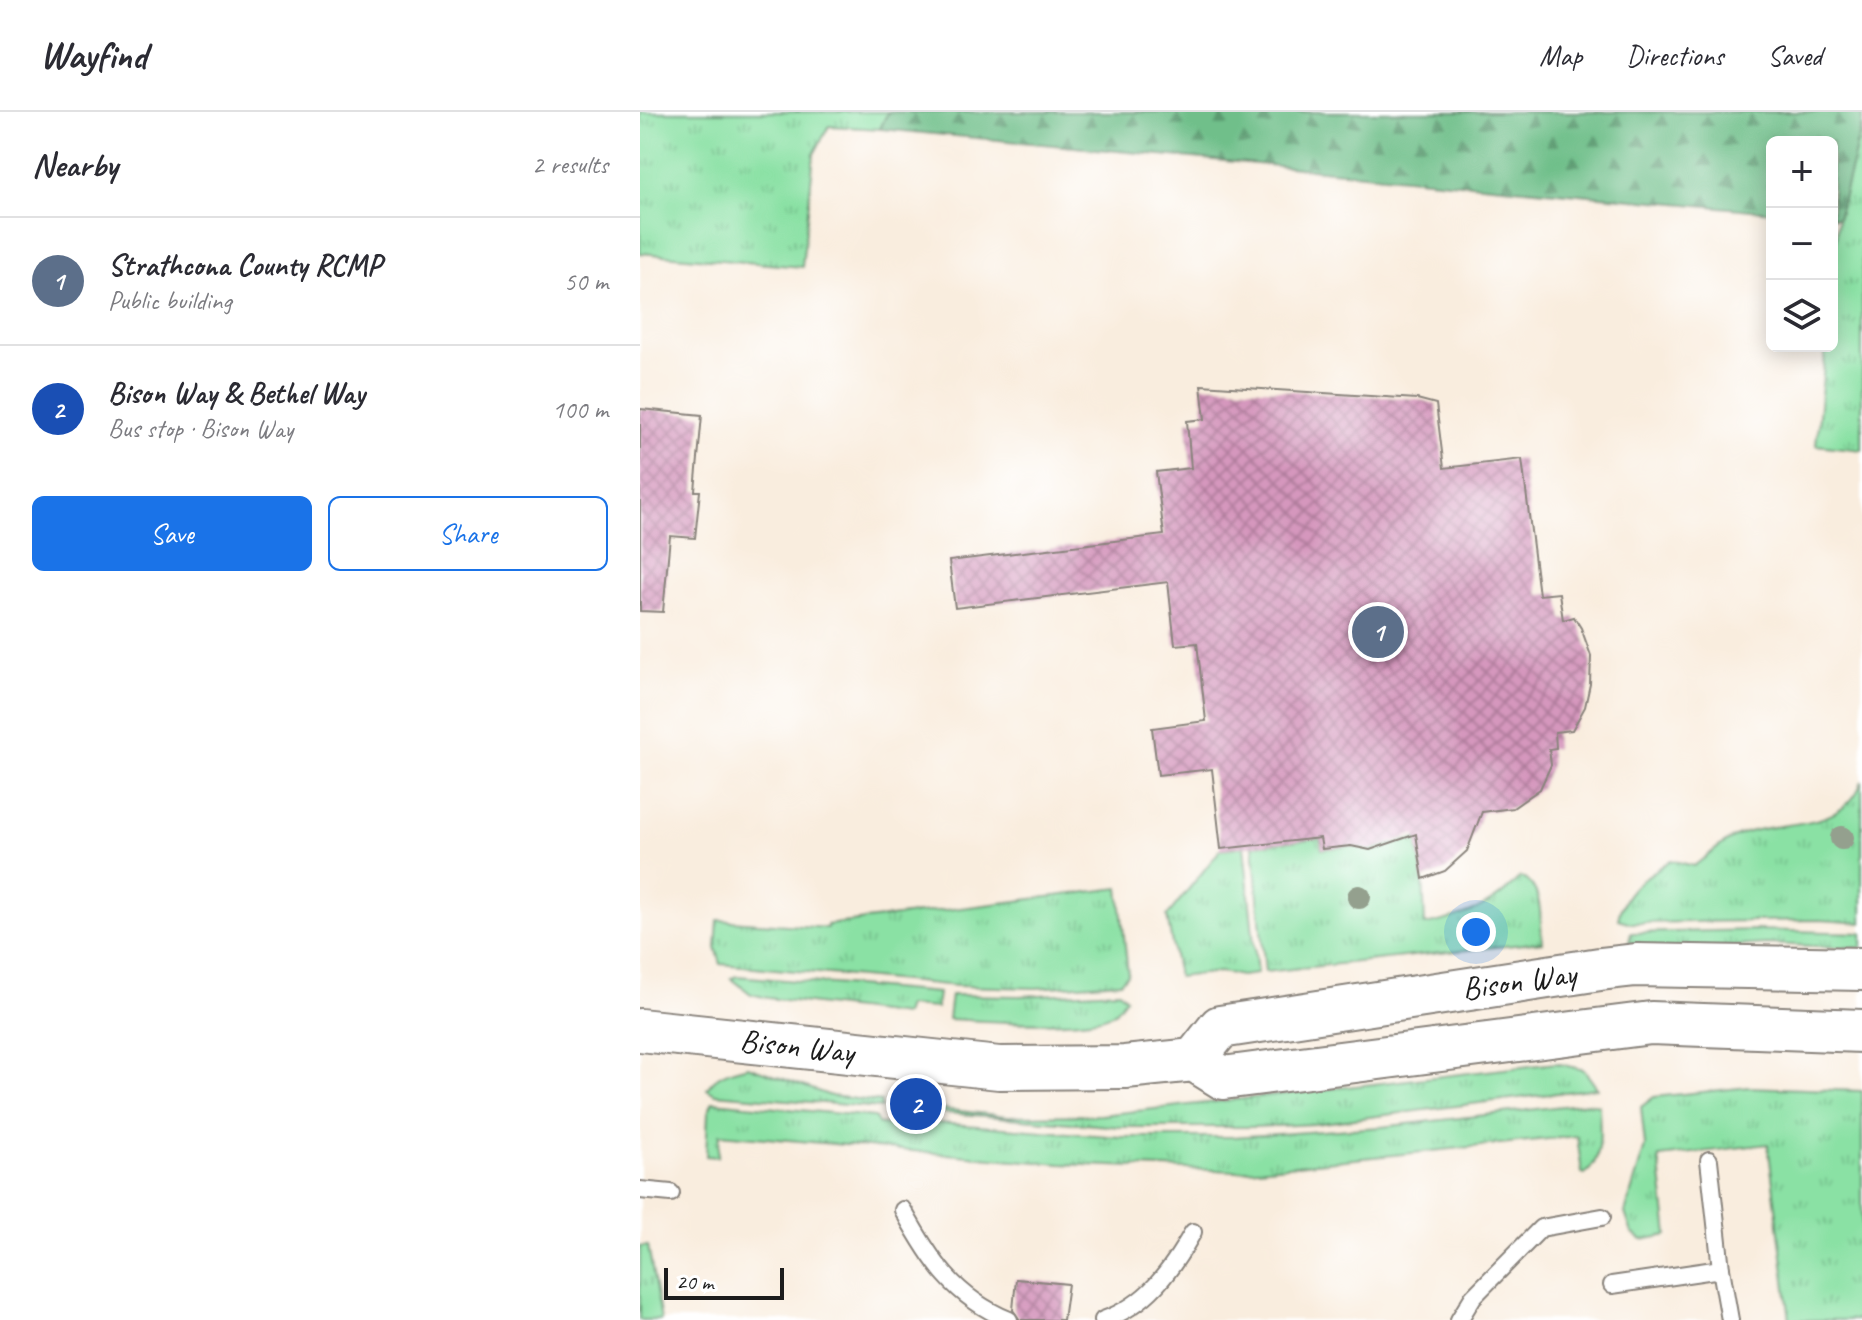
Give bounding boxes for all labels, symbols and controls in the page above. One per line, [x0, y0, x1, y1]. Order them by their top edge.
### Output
text: Wayfind [40, 32, 147, 79]
text: Map [1539, 38, 1582, 73]
text: Directions [1626, 38, 1724, 73]
text: Saved [1768, 38, 1822, 73]
map controls [1766, 136, 1838, 352]
button: + [1766, 136, 1838, 208]
text: Nearby [32, 143, 118, 186]
text: 2 results [532, 148, 608, 181]
button: − [1766, 208, 1838, 280]
text: Strathcona County RCMP [108, 246, 381, 284]
text: 1 [52, 265, 64, 298]
text: 50 m [564, 265, 608, 298]
button: layers [1766, 280, 1838, 352]
text: Public building [108, 284, 231, 317]
text: Bison Way & Bethel Way [108, 374, 365, 412]
text: 2 [52, 393, 64, 426]
text: 100 m [552, 393, 608, 426]
text: Bus stop · Bison Way [108, 412, 293, 445]
button: Save [32, 496, 312, 571]
button: Share [328, 496, 608, 571]
pin: 1 [1352, 602, 1404, 662]
your location [1456, 912, 1496, 952]
street label: Bison Way [1460, 952, 1582, 1009]
street label: Bison Way [738, 1020, 859, 1073]
pin: 2 [890, 1074, 942, 1134]
scale bar [664, 1264, 784, 1300]
text: 20 m [676, 1268, 713, 1296]

